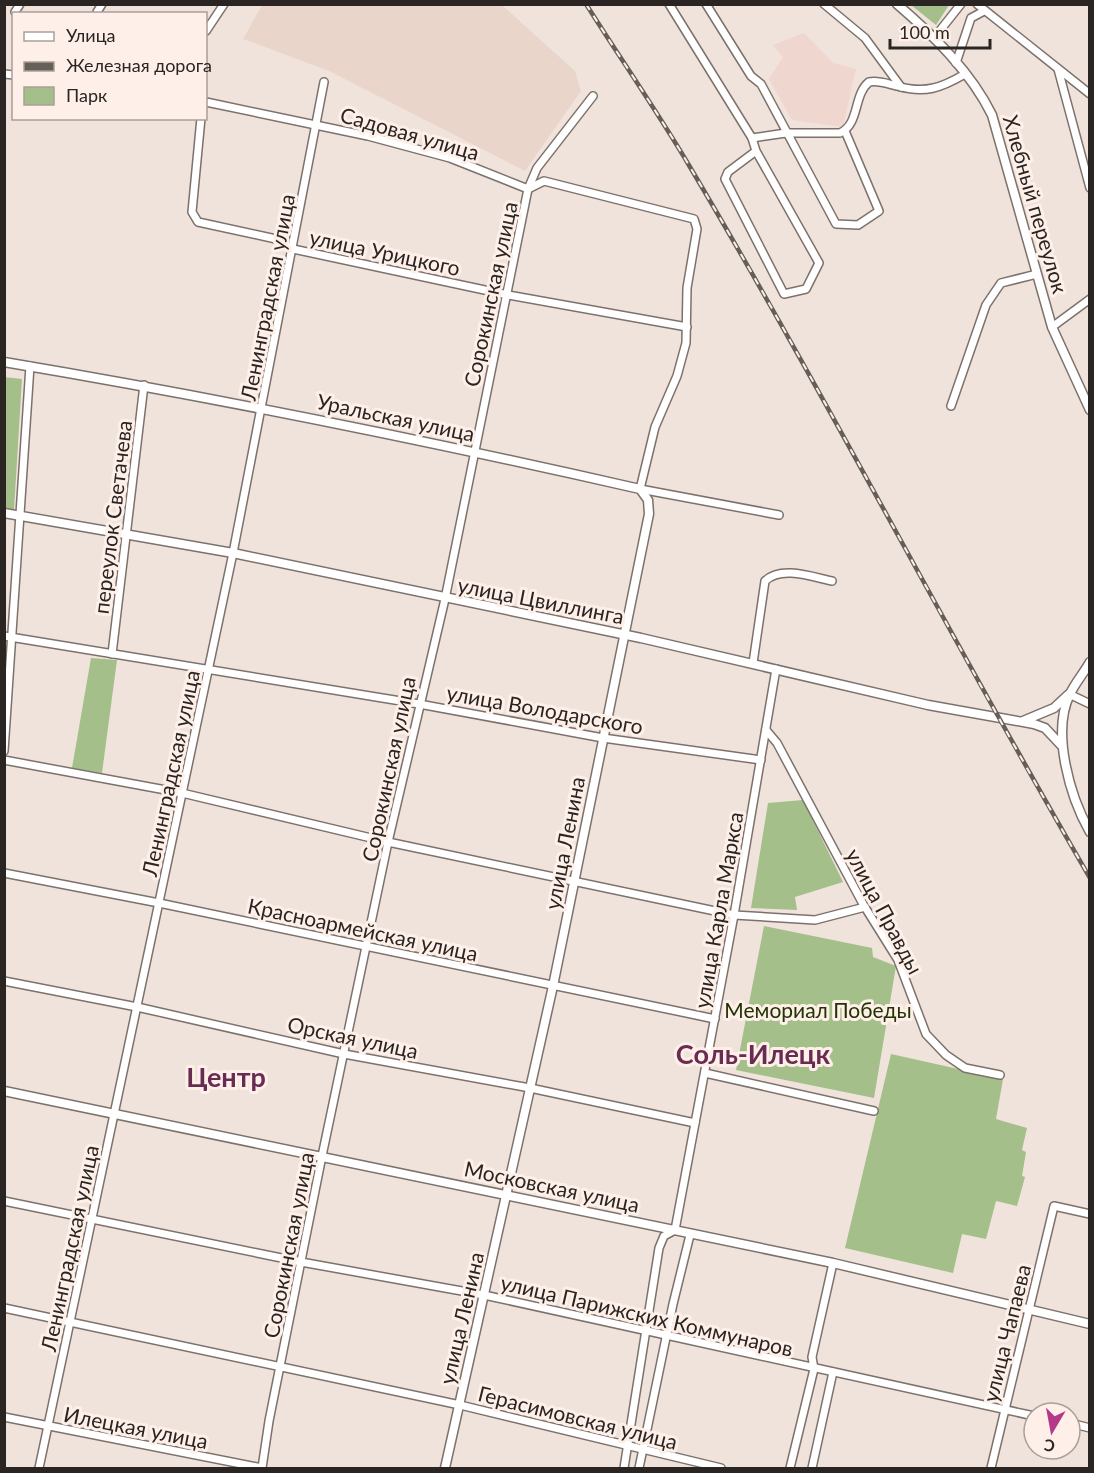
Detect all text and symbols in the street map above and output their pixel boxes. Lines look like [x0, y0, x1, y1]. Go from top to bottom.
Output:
legend [12, 12, 207, 120]
scale bar [890, 12, 990, 50]
text: 100 m [899, 21, 950, 43]
text: Улица [66, 24, 116, 46]
text: Железная дорога [66, 54, 212, 76]
text: Парк [66, 84, 108, 106]
street label: Садовая улица [338, 101, 482, 165]
street label: Хлебный переулок [999, 112, 1073, 296]
street label: Ленинградская улица [235, 192, 299, 403]
street label: Сорокинская улица [458, 199, 522, 389]
street label: улица Урицкого [307, 224, 463, 280]
street label: Уральская улица [315, 388, 477, 446]
street label: переулок Светачева [88, 419, 136, 615]
street label: улица Цвиллинга [456, 572, 626, 628]
street label: Ленинградская улица [136, 668, 204, 879]
street label: Сорокинская улица [356, 674, 420, 864]
street label: улица Володарского [445, 679, 645, 739]
street label: улица Ленина [539, 774, 589, 912]
street label: улица Карла Маркса [688, 810, 748, 1010]
street label: улица Правды [841, 844, 929, 978]
street label: Красноармейская улица [246, 892, 480, 966]
park label: Мемориал Победы [724, 997, 912, 1022]
street label: Орская улица [285, 1011, 421, 1063]
district label: Соль-Илецк [676, 1037, 831, 1070]
district label: Центр [186, 1060, 266, 1093]
street label: Ленинградская улица [35, 1143, 103, 1354]
street label: Сорокинская улица [258, 1150, 318, 1340]
street label: Московская улица [462, 1155, 642, 1217]
street label: улица Ленина [434, 1249, 488, 1387]
street label: улица Чапаева [977, 1262, 1035, 1404]
street label: улица Парижских Коммунаров [498, 1269, 796, 1361]
street label: Герасимовская улица [476, 1380, 680, 1454]
street label: Илецкая улица [62, 1401, 210, 1453]
north arrow [1022, 1401, 1082, 1461]
text: С [1042, 1436, 1056, 1457]

